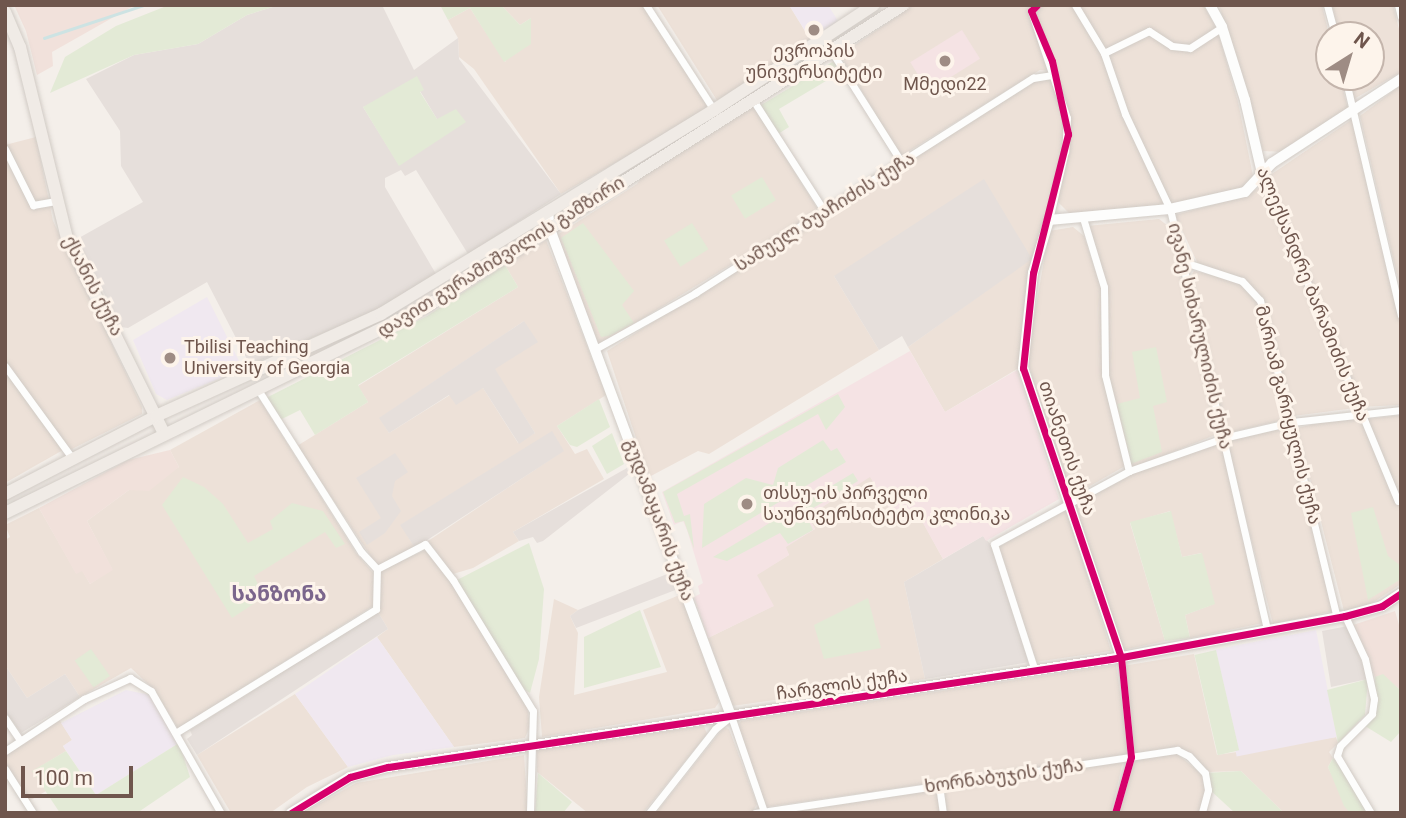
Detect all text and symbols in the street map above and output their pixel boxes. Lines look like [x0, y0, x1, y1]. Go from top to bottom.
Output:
north arrow [1315, 21, 1385, 91]
marker: ევროპის უნივერსიტეტი [806, 22, 822, 38]
text: N [1349, 27, 1374, 54]
place label: ევროპის უნივერსიტეტი [746, 41, 882, 84]
marker: Mმედი22 [935, 51, 955, 71]
place label: Mმედი22 [903, 73, 987, 95]
street label: სამუელ ბუაჩიძის ქუჩა [731, 148, 919, 276]
street label: ალექსანდრე ბარამიძის ქუჩა [1252, 164, 1374, 424]
street label: დავით გურამიშვილის გამზირი [373, 172, 629, 342]
street label: ივანე სიხარულიძის ქუჩა [1163, 221, 1237, 451]
street label: ქსანის ქუჩა [58, 232, 128, 340]
street label: მარიამ გარიყულის ქუჩა [1250, 303, 1326, 527]
place label: Tbilisi Teaching University of Georgia [184, 337, 350, 380]
marker: Tbilisi Teaching University of Georgia [162, 350, 178, 366]
street label: თიანეთის ქუჩა [1034, 378, 1100, 518]
street label: გუდამაყარის ქუჩა [620, 436, 698, 604]
place label: თსსუ-ის პირველი საუნივერსიტეტო კლინიკა [763, 483, 1010, 526]
marker: თსსუ-ის პირველი საუნივერსიტეტო კლინიკა [737, 494, 757, 514]
district label: სანზონა [231, 581, 327, 607]
street label: ჩარგლის ქუჩა [775, 665, 909, 705]
scale bar [24, 752, 136, 796]
street label: ხორნაბუჯის ქუჩა [923, 754, 1085, 798]
text: 100 m [34, 766, 93, 790]

